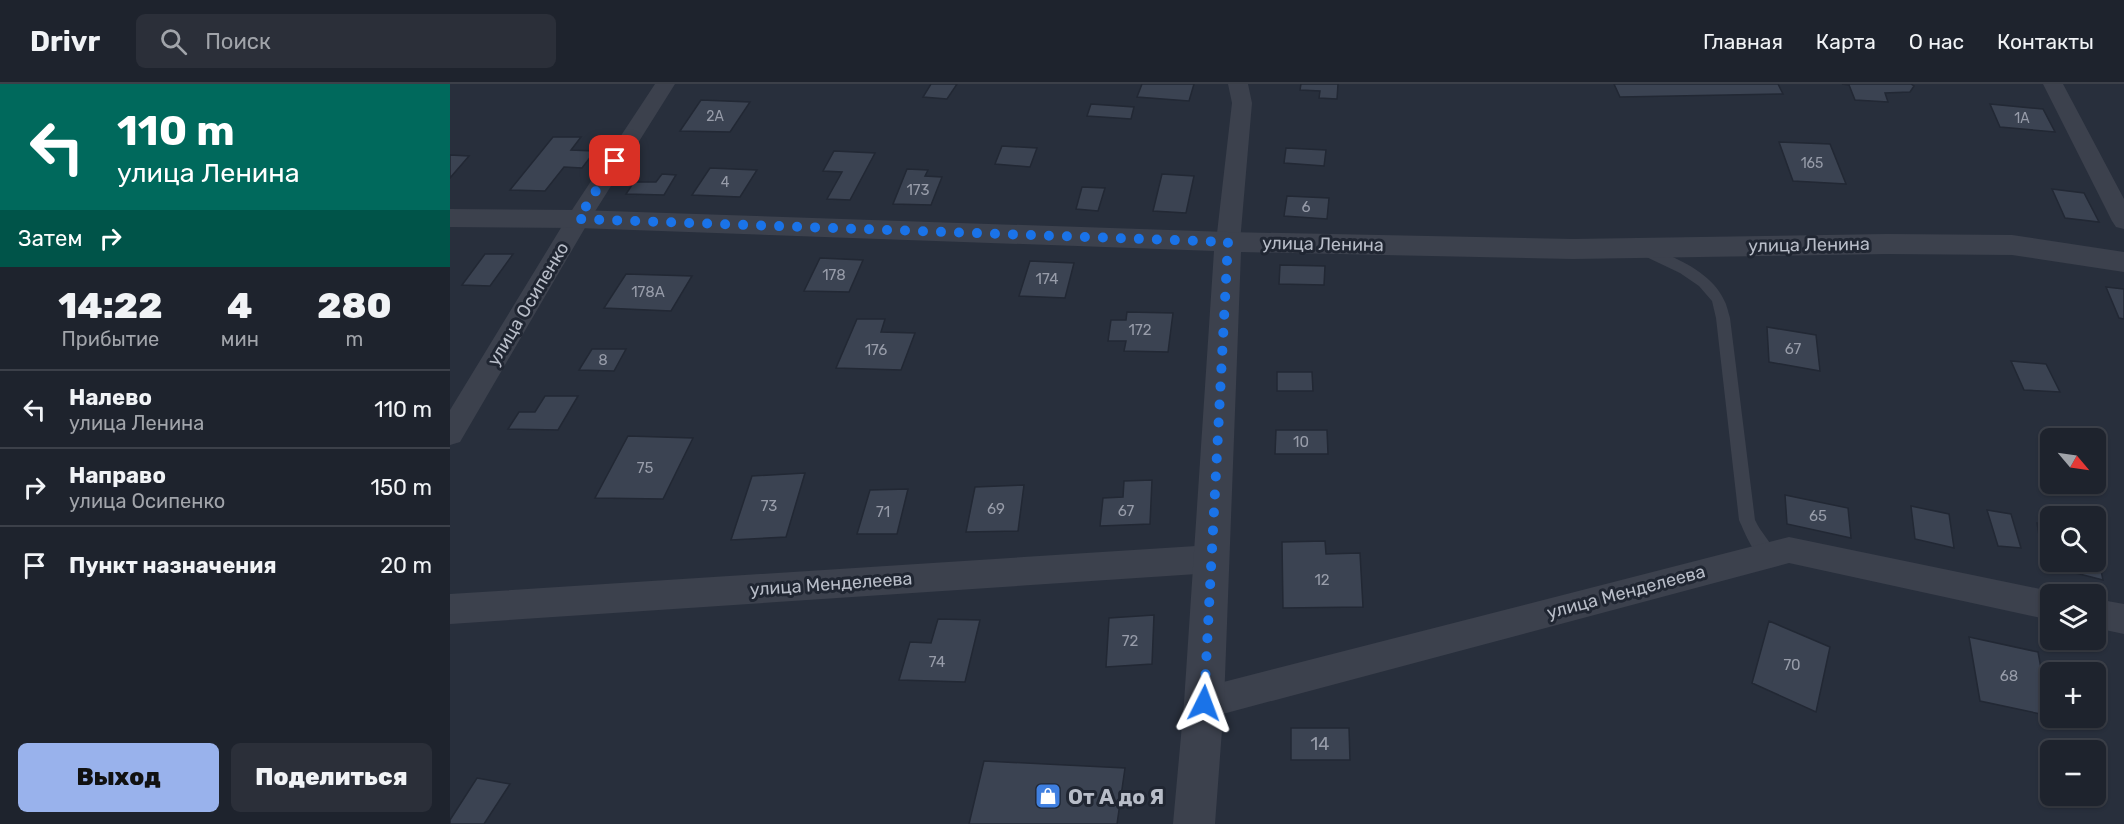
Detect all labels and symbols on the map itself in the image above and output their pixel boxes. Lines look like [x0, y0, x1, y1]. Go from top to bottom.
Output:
house number: 2А [706, 108, 724, 125]
house number: 1А [2014, 110, 2030, 127]
pin [589, 135, 640, 186]
house number: 165 [1801, 155, 1823, 172]
house number: 4 [721, 174, 730, 191]
house number: 173 [906, 181, 930, 199]
house number: 6 [1301, 198, 1311, 216]
street label: улица Ленина [1262, 232, 1384, 256]
street label: улица Ленина [1748, 233, 1870, 257]
street label: улица Осипенко [482, 238, 574, 370]
house number: 178 [822, 266, 846, 284]
house number: 174 [1036, 270, 1058, 288]
house number: 178А [631, 283, 665, 301]
house number: 172 [1129, 321, 1152, 339]
house number: 67 [1785, 340, 1801, 358]
house number: 176 [865, 341, 887, 359]
house number: 8 [598, 351, 608, 369]
north arrow [2040, 428, 2106, 494]
house number: 10 [1293, 433, 1309, 451]
house number: 75 [637, 459, 653, 477]
house number: 73 [761, 497, 777, 515]
house number: 69 [987, 500, 1005, 518]
house number: 67 [1118, 502, 1134, 520]
house number: 71 [876, 503, 890, 521]
house number: 65 [1809, 507, 1827, 525]
street label: улица Менделеева [1544, 560, 1708, 624]
street label: улица Менделеева [749, 567, 913, 601]
house number: 12 [1314, 571, 1330, 589]
house number: 72 [1122, 632, 1138, 650]
house number: 74 [929, 653, 945, 671]
house number: 70 [1783, 656, 1801, 674]
house number: 68 [2000, 667, 2018, 685]
position arrow [1172, 671, 1236, 735]
house number: 14 [1311, 733, 1329, 755]
shop icon: От А до Я [1033, 781, 1063, 811]
place label: От А до Я [1068, 784, 1164, 809]

